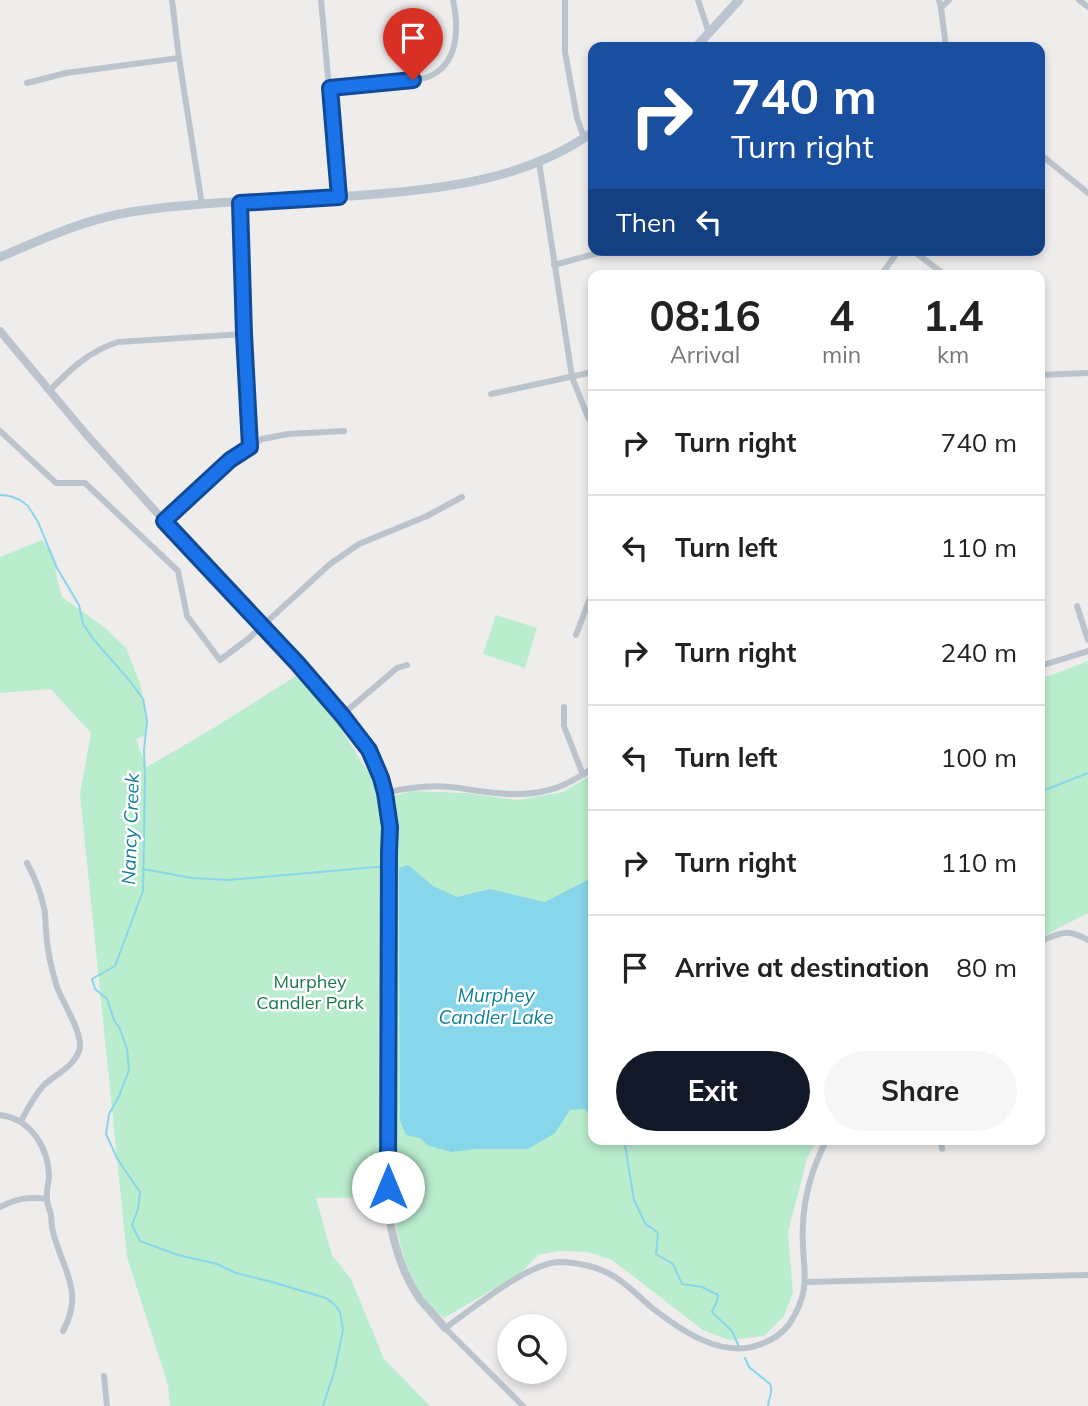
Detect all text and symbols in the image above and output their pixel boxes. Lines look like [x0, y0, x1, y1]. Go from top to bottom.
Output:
pin [383, 8, 443, 80]
icon: arrive [394, 19, 432, 57]
text: 740 m [731, 65, 877, 126]
icon: right [616, 70, 707, 161]
text: Turn right [731, 126, 874, 166]
icon: left [690, 203, 728, 241]
text: Then [616, 206, 676, 239]
text: 08:16 [649, 289, 761, 342]
text: 4 [829, 289, 854, 342]
text: 1.4 [923, 289, 984, 342]
text: Arrival [670, 340, 740, 369]
text: min [822, 340, 861, 369]
text: km [937, 340, 969, 369]
icon: right [616, 424, 654, 462]
text: Turn right [675, 426, 796, 459]
text: 740 m [941, 426, 1017, 459]
icon: left [616, 529, 654, 567]
text: Turn left [675, 531, 777, 564]
text: 110 m [941, 531, 1017, 564]
icon: right [616, 634, 654, 672]
text: Turn right [675, 636, 796, 669]
text: 240 m [941, 636, 1017, 669]
icon: left [616, 739, 654, 777]
text: Turn left [675, 741, 777, 774]
text: 100 m [941, 741, 1017, 774]
water label: Nancy Creek [116, 772, 144, 885]
icon: right [616, 844, 654, 882]
text: Turn right [675, 846, 796, 879]
text: 110 m [941, 846, 1017, 879]
icon: arrive [616, 949, 654, 987]
text: Arrive at destination [675, 951, 930, 984]
text: 80 m [956, 951, 1017, 984]
park label: Murphey Candler Park [256, 970, 364, 1014]
water label: Murphey Candler Lake [439, 983, 553, 1029]
button: Exit [616, 1051, 810, 1131]
button: Share [824, 1051, 1017, 1131]
position arrow [351, 1150, 425, 1224]
map controls [497, 1314, 567, 1384]
button: search [497, 1314, 567, 1384]

